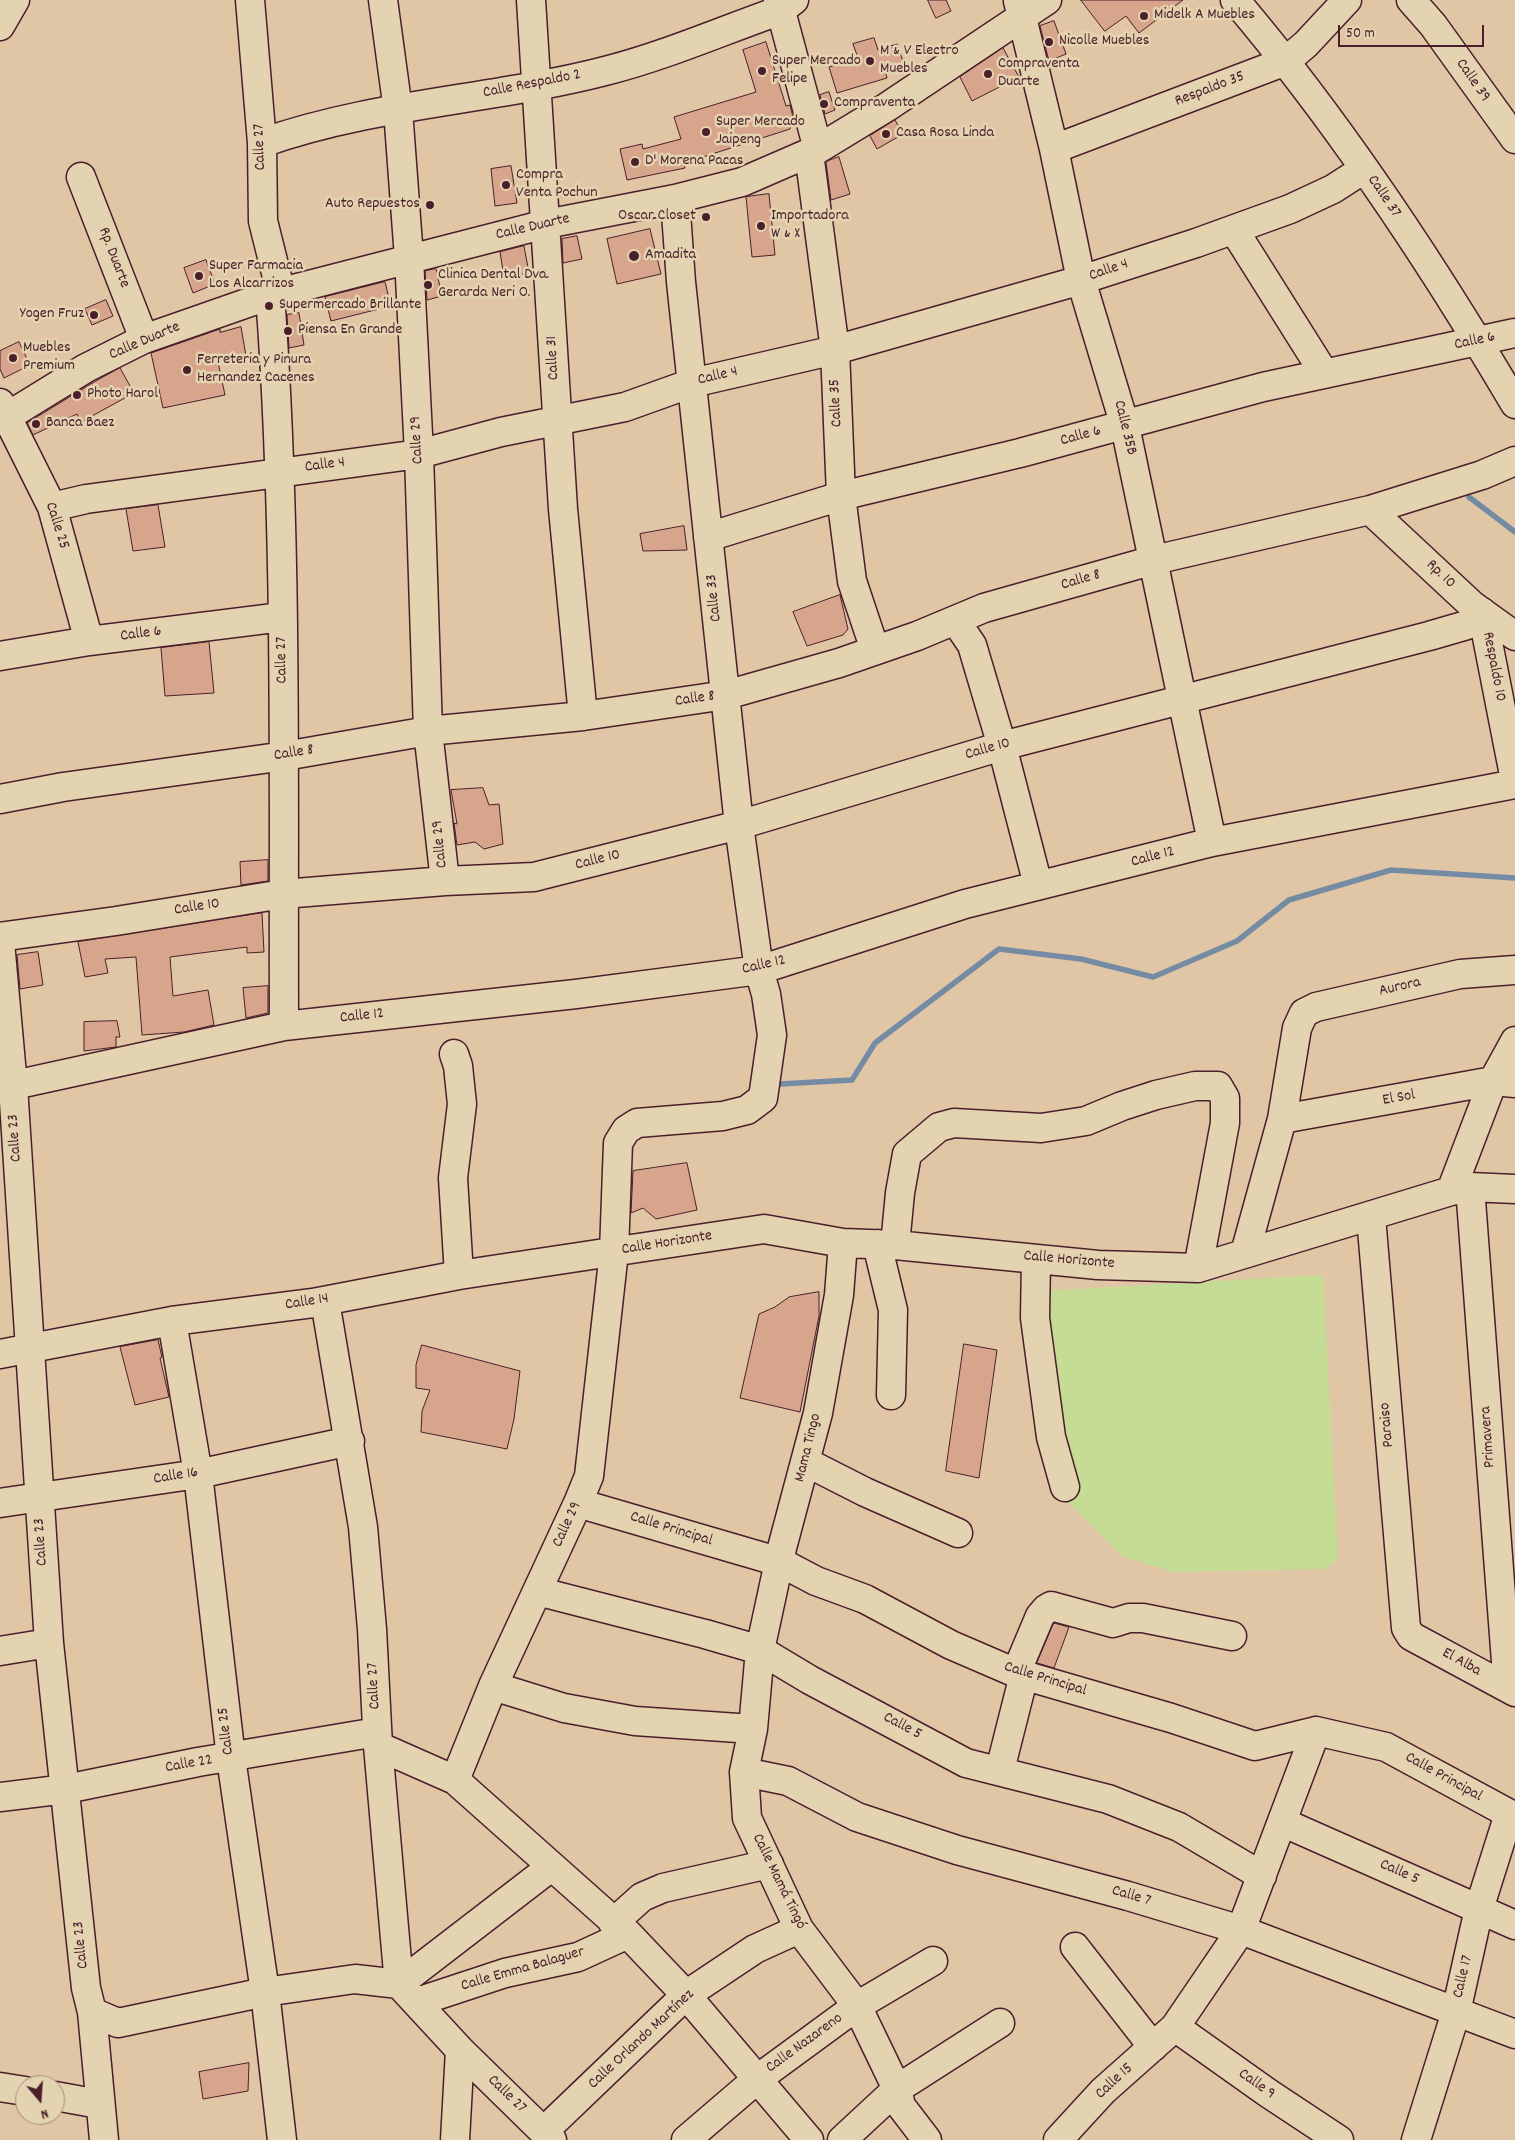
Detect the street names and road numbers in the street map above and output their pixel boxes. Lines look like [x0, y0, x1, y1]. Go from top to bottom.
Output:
street label: Calle 39 [1450, 56, 1494, 106]
street label: Calle Respaldo 2 [481, 66, 583, 104]
street label: Respaldo 35 [1172, 68, 1248, 112]
street label: Calle 27 [251, 123, 271, 171]
street label: Calle 37 [1362, 172, 1404, 222]
street label: Calle Duarte [494, 210, 572, 246]
street label: Rp. Duarte [93, 225, 133, 291]
street label: Calle 4 [1087, 255, 1131, 287]
street label: Calle Duarte [107, 318, 183, 366]
street label: Calle 6 [1453, 328, 1497, 356]
street label: Calle 31 [543, 335, 565, 381]
street label: Calle 4 [696, 363, 740, 391]
street label: Calle 35 [826, 378, 848, 428]
street label: Calle 35B [1108, 399, 1140, 457]
street label: Calle 29 [407, 416, 429, 464]
street label: Calle 6 [1058, 422, 1104, 452]
street label: Calle 4 [304, 454, 346, 478]
street label: Calle 25 [39, 500, 73, 552]
street label: Rp. 10 [1421, 556, 1459, 594]
street label: Calle 8 [1059, 566, 1103, 596]
street label: Calle 33 [703, 573, 727, 623]
street label: Calle 6 [119, 623, 163, 647]
street label: Respaldo 10 [1477, 630, 1509, 704]
street label: Calle 27 [273, 636, 293, 684]
street label: Calle 8 [674, 688, 716, 712]
street label: Calle 10 [963, 734, 1013, 766]
street label: Calle 8 [273, 741, 315, 767]
street label: Calle 29 [429, 819, 453, 869]
street label: Calle 12 [1129, 843, 1177, 873]
street label: Calle 10 [573, 846, 623, 876]
street label: Calle 10 [173, 895, 221, 921]
street label: Calle 12 [740, 952, 788, 980]
street label: Aurora [1377, 974, 1423, 1002]
street label: Calle 12 [339, 1005, 385, 1029]
street label: El Sol [1381, 1087, 1417, 1111]
street label: Calle 23 [5, 1113, 27, 1163]
street label: Calle Horizonte [620, 1227, 714, 1261]
street label: Calle Horizonte [1023, 1247, 1115, 1275]
street label: Calle 14 [284, 1290, 330, 1316]
street label: Paraiso [1376, 1402, 1400, 1448]
street label: Primavera [1477, 1406, 1501, 1468]
street label: Mama Tingo [791, 1412, 827, 1484]
street label: Calle 16 [152, 1464, 200, 1490]
street label: Calle 29 [549, 1499, 587, 1551]
street label: Calle Principal [627, 1508, 715, 1552]
street label: Calle 23 [31, 1517, 53, 1567]
street label: El Alba [1438, 1644, 1484, 1682]
street label: Calle Principal [1001, 1658, 1089, 1702]
street label: Calle 27 [364, 1662, 386, 1710]
street label: Calle 25 [215, 1706, 239, 1756]
street label: Calle 5 [879, 1709, 925, 1745]
street label: Calle Principal [1401, 1749, 1485, 1807]
street label: Calle 22 [164, 1751, 214, 1779]
street label: Calle Mamá Tingó [747, 1831, 809, 1933]
street label: Calle 5 [1376, 1856, 1422, 1890]
street label: Calle 7 [1109, 1882, 1153, 1912]
street label: Calle 23 [70, 1920, 94, 1970]
street label: Calle Emma Balaguer [459, 1943, 587, 1997]
street label: Calle 17 [1450, 1954, 1478, 2000]
street label: Calle Orlando Martínez [585, 1986, 699, 2094]
street label: Calle Nazareno [763, 2010, 847, 2078]
street label: Calle 15 [1092, 2060, 1138, 2104]
street label: Calle 9 [1234, 2065, 1278, 2105]
street label: Calle 27 [482, 2072, 530, 2118]

